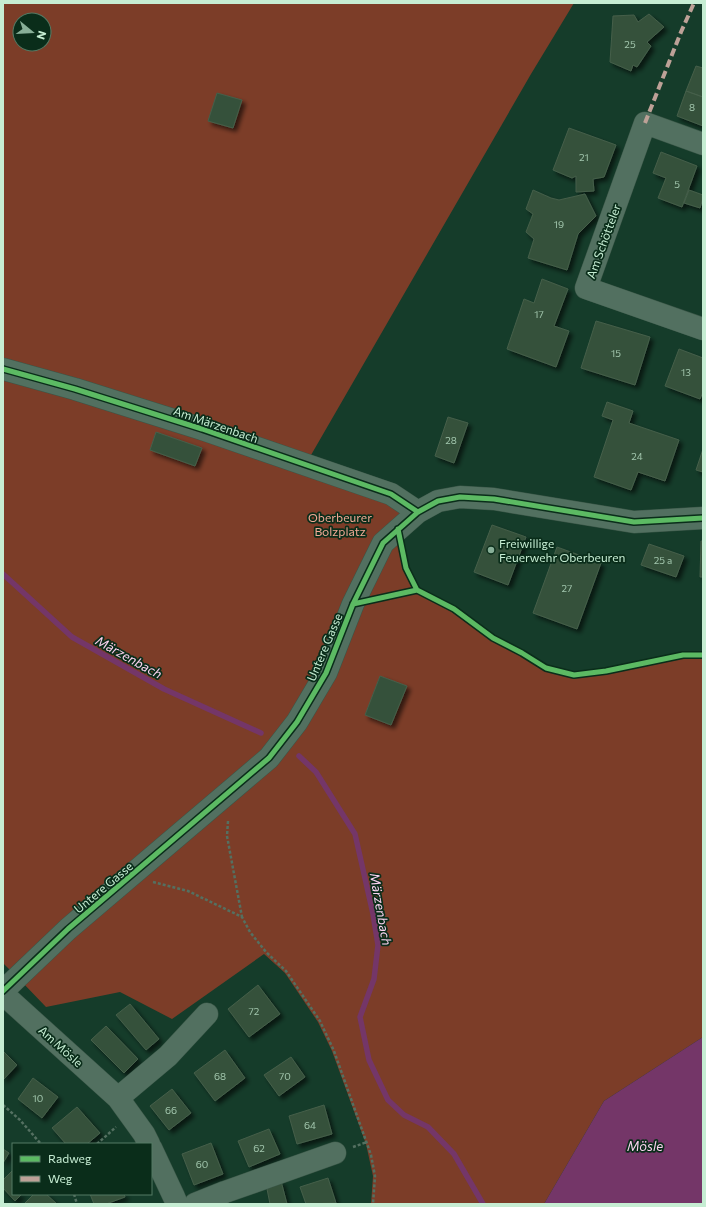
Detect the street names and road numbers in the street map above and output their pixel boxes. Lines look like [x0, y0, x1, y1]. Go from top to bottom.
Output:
street label: Am Schötteler [583, 202, 623, 280]
street label: Am Märzenbach [172, 403, 260, 445]
street label: Untere Gasse [303, 611, 345, 683]
street label: Untere Gasse [71, 858, 135, 916]
street label: Am Mösle [36, 1023, 86, 1069]

